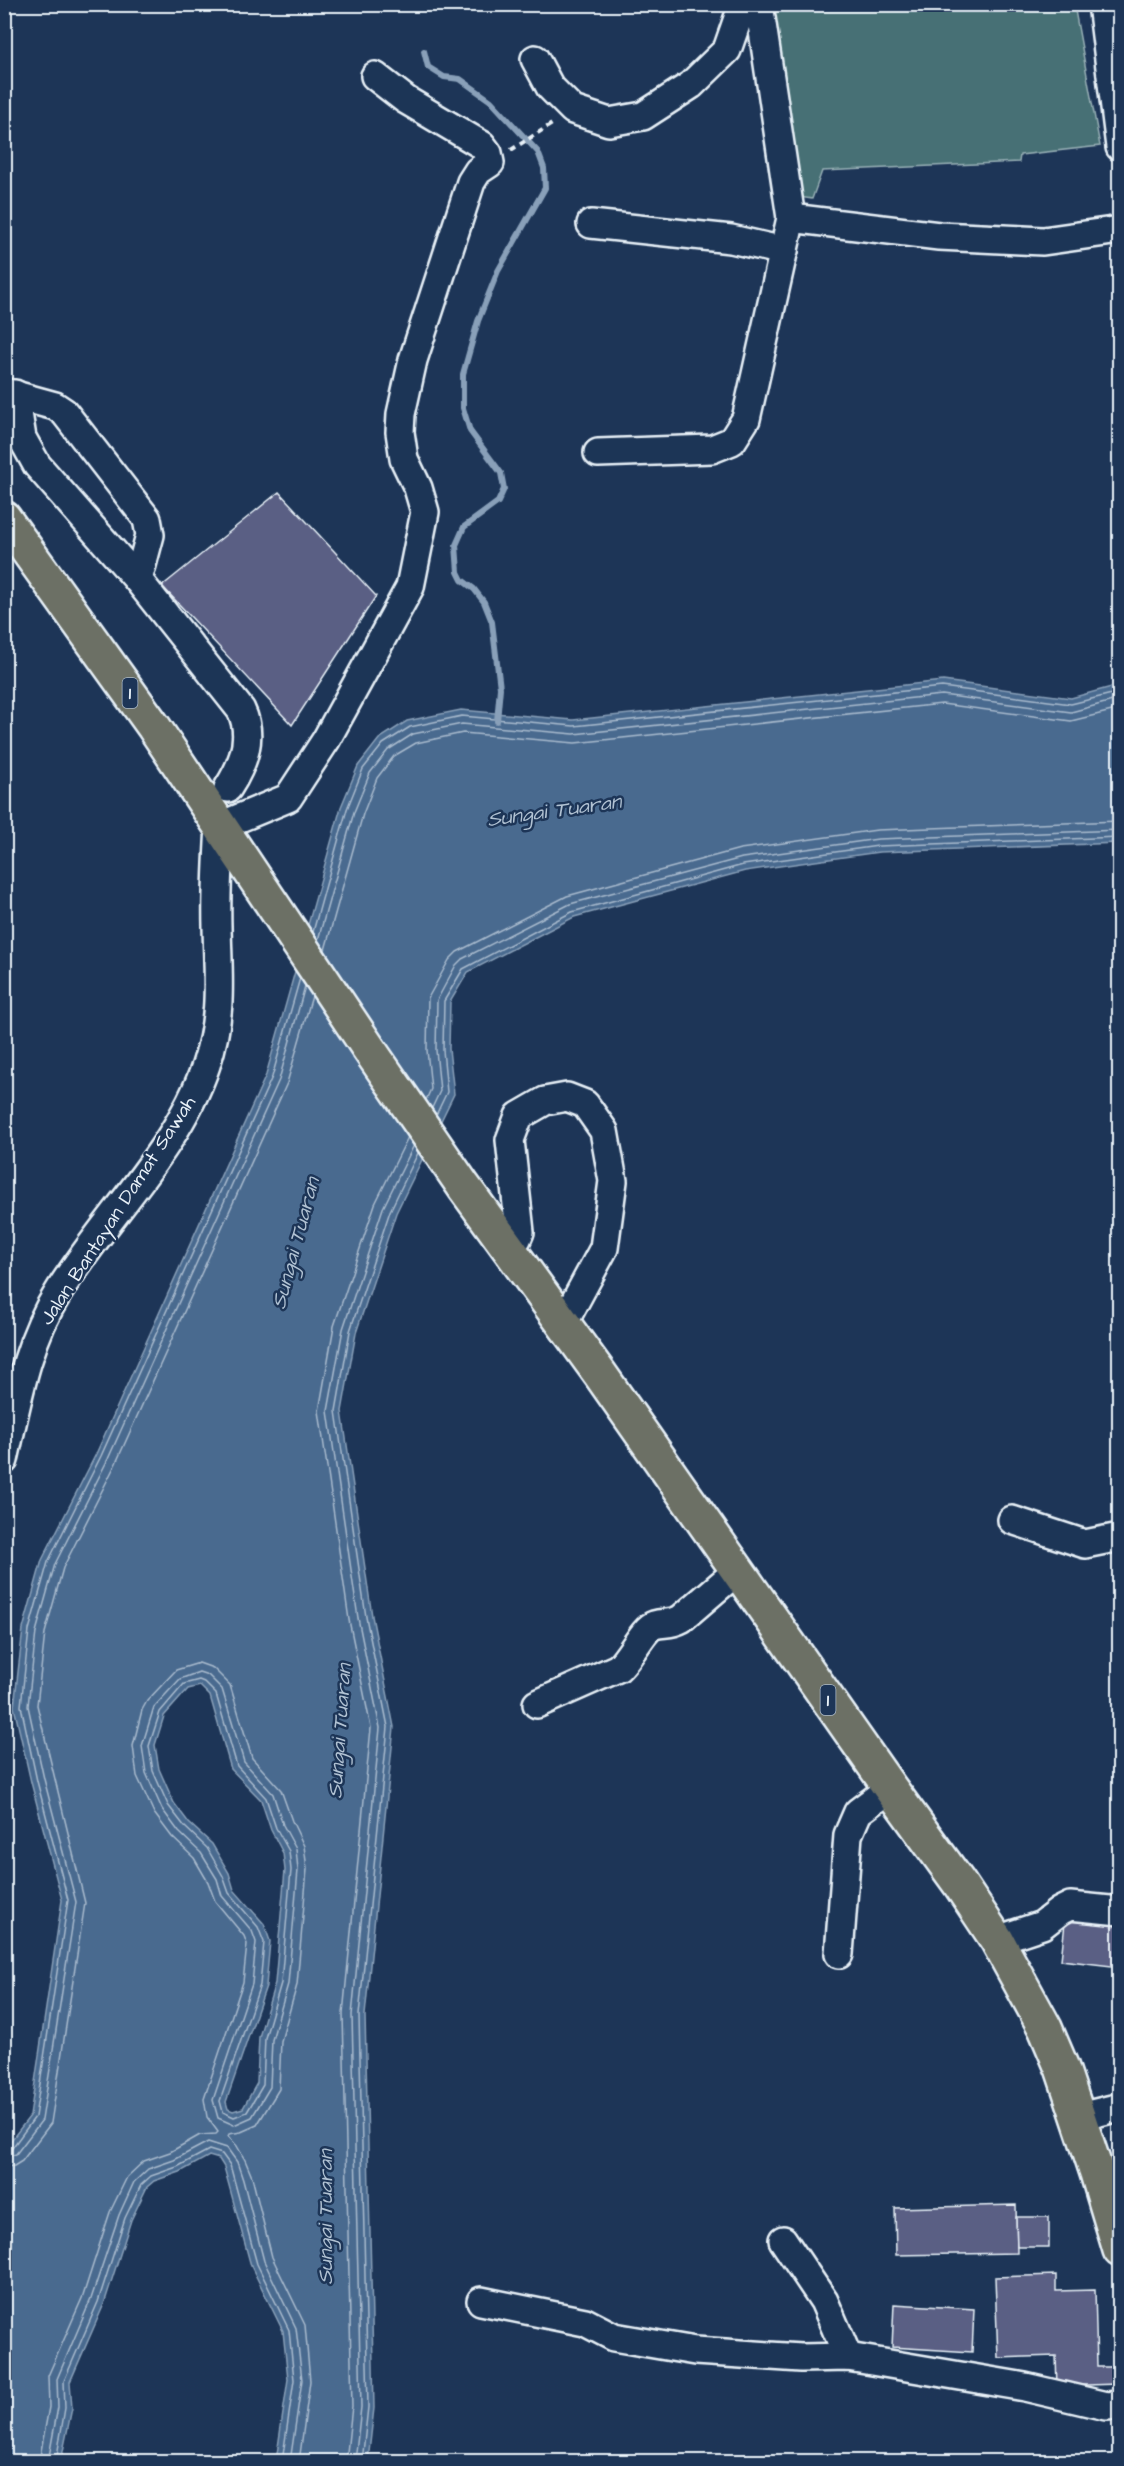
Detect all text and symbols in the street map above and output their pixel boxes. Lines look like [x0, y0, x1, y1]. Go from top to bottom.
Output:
road number: 1 [122, 678, 138, 708]
water label: Sungai Tuaran [485, 787, 625, 835]
street label: Jalan Bantayan Damat Sawah [33, 1090, 203, 1331]
water label: Sungai Tuaran [264, 1173, 328, 1312]
water label: Sungai Tuaran [320, 1661, 360, 1799]
road number: 1 [820, 1685, 836, 1715]
water label: Sungai Tuaran [311, 2148, 341, 2284]

